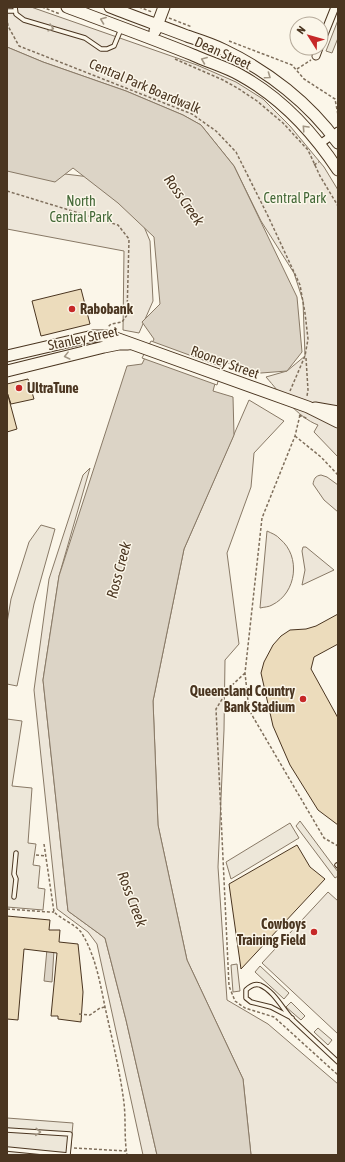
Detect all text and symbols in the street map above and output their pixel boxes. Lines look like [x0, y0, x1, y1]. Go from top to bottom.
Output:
north arrow [289, 16, 329, 56]
one-way arrow [99, 17, 106, 25]
one-way arrow [48, 23, 55, 32]
text: N [294, 24, 308, 36]
street label: Dean Street [192, 33, 254, 73]
street label: Central Park Boardwalk [87, 55, 203, 117]
one-way arrow [200, 57, 208, 65]
one-way arrow [264, 71, 271, 78]
one-way arrow [303, 125, 310, 133]
water label: Ross Creek [161, 171, 208, 229]
park label: Central Park [264, 190, 326, 206]
park label: North Central Park [50, 193, 112, 225]
place label: Rabobank [80, 301, 134, 317]
marker: Rabobank [67, 304, 77, 314]
street label: Stanley Street [46, 323, 120, 353]
street label: Rooney Street [189, 342, 261, 382]
one-way arrow [64, 351, 71, 360]
place label: UltraTune [27, 380, 79, 396]
marker: UltraTune [14, 383, 24, 393]
water label: Ross Creek [103, 539, 134, 600]
place label: Queensland Country Bank Stadium [190, 683, 295, 715]
marker: Queensland Country Bank Stadium [298, 694, 308, 704]
water label: Ross Creek [114, 869, 151, 929]
place label: Cowboys Training Field [237, 916, 306, 948]
marker: Cowboys Training Field [309, 927, 319, 937]
one-way arrow [35, 1127, 41, 1136]

